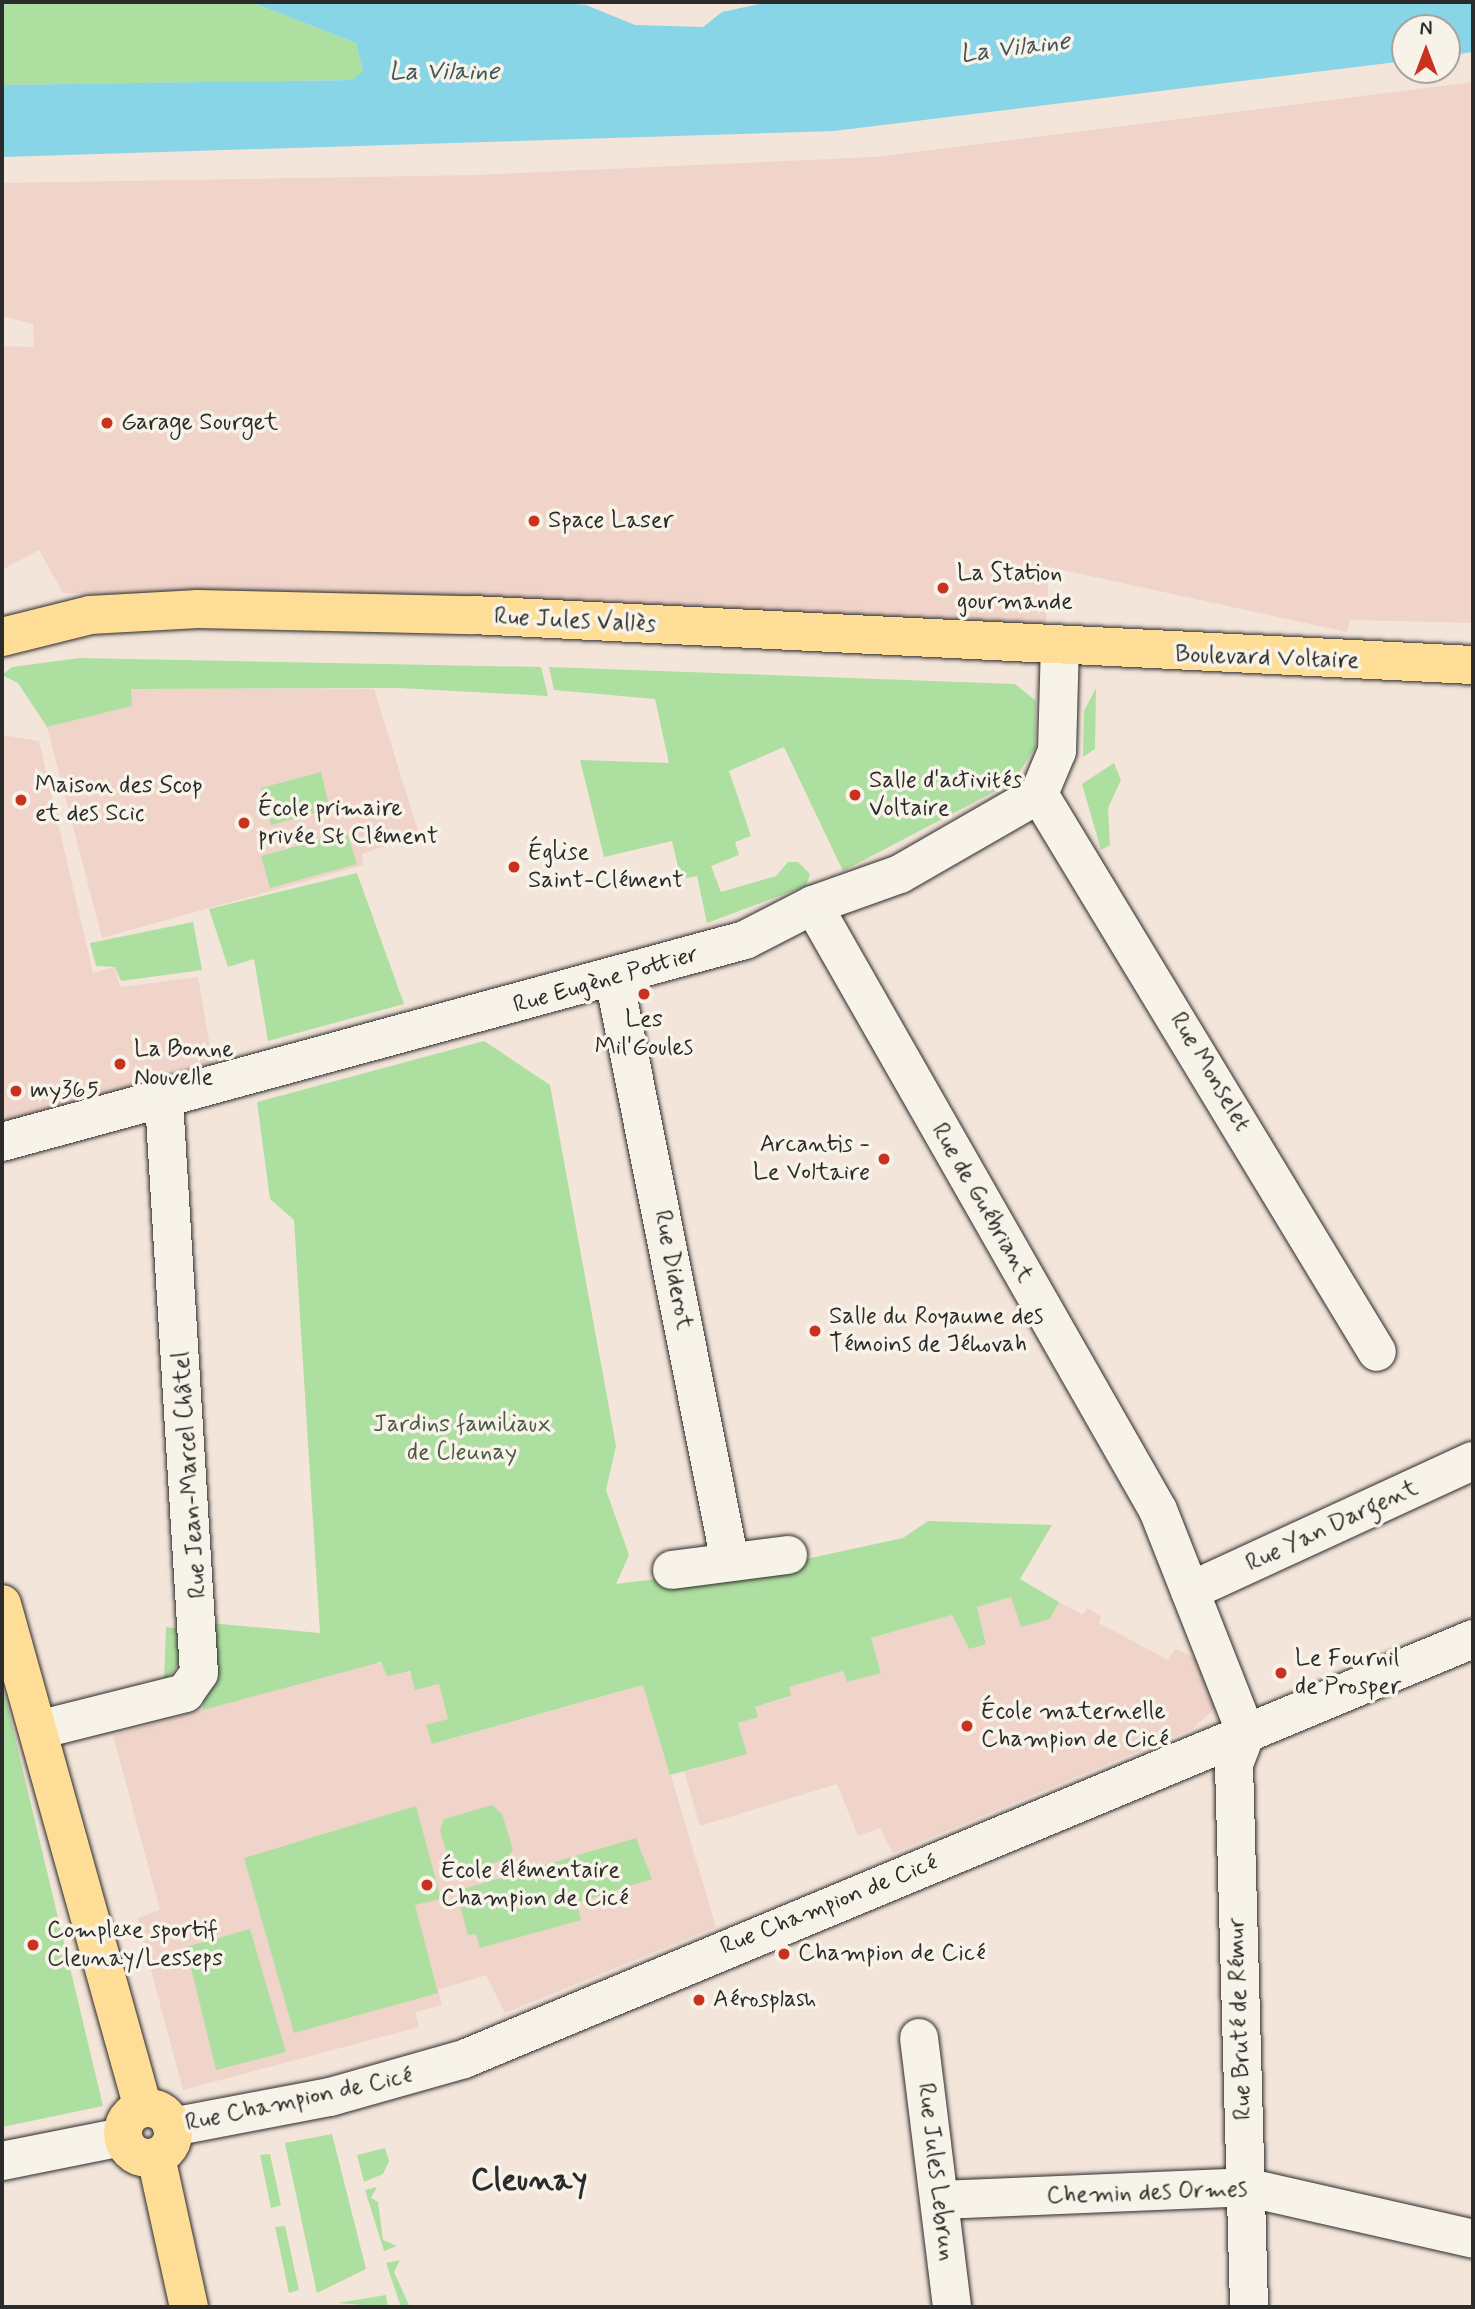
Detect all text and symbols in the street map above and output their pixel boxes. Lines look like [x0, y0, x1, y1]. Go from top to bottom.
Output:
north arrow [1391, 14, 1461, 84]
text: N [1420, 17, 1432, 42]
water label: La Vilaine [955, 26, 1075, 72]
water label: La Vilaine [385, 57, 503, 89]
place label: Garage Sourget [121, 409, 278, 437]
marker: Garage Sourget [99, 415, 115, 431]
place label: Space Laser [548, 507, 671, 535]
marker: Space Laser [526, 513, 542, 529]
place label: La Station gourmande [957, 560, 1073, 616]
marker: La Station gourmande [935, 580, 951, 596]
street label: Rue Jules Vallès [495, 602, 655, 640]
street label: Boulevard Voltaire [1175, 640, 1359, 676]
place label: Salle d'activités Voltaire [869, 767, 1022, 823]
place label: Maison des Scop et des Scic [35, 772, 203, 828]
marker: Salle d'activités Voltaire [847, 787, 863, 803]
marker: Maison des Scop et des Scic [13, 792, 29, 808]
place label: École primaire privée St Clément [258, 795, 440, 851]
marker: École primaire privée St Clément [236, 815, 252, 831]
place label: Église Saint-Clément [528, 839, 684, 895]
marker: Église Saint-Clément [506, 859, 522, 875]
street label: Rue Eugène Pottier [512, 940, 700, 1020]
marker: Les Mil'Goules [636, 986, 652, 1002]
place label: Les Mil'Goules [595, 1006, 693, 1062]
street label: Rue Monselet [1163, 1008, 1257, 1136]
place label: La Bonne Nouvelle [134, 1036, 235, 1092]
marker: La Bonne Nouvelle [112, 1056, 128, 1072]
place label: my365 [30, 1077, 99, 1105]
marker: my365 [8, 1083, 24, 1099]
street label: Rue de Guébriant [925, 1118, 1039, 1288]
place label: Arcantis - Le Voltaire [756, 1131, 870, 1187]
marker: Arcantis - Le Voltaire [876, 1151, 892, 1167]
street label: Rue Diderot [647, 1208, 699, 1332]
place label: Salle du Royaume des Témoins de Jéhovah [829, 1303, 1051, 1359]
marker: Salle du Royaume des Témoins de Jéhovah [807, 1323, 823, 1339]
street label: Rue Jean-Marcel Châtel [167, 1348, 213, 1602]
park label: Jardins familiaux de Cleunay [371, 1411, 553, 1467]
street label: Rue Yan Dargent [1248, 1476, 1416, 1576]
place label: Le Fournil de Prosper [1295, 1645, 1402, 1701]
marker: Le Fournil de Prosper [1273, 1665, 1289, 1681]
place label: École maternelle Champion de Cicé [981, 1698, 1167, 1754]
marker: École maternelle Champion de Cicé [959, 1718, 975, 1734]
street label: Rue Champion de Cicé [718, 1849, 940, 1961]
place label: École élémentaire Champion de Cicé [441, 1857, 627, 1913]
marker: École élémentaire Champion de Cicé [419, 1877, 435, 1893]
place label: Complexe sportif Cleunay/Lesseps [47, 1917, 223, 1973]
street label: Rue Bruté de Rémur [1222, 1918, 1258, 2120]
marker: Complexe sportif Cleunay/Lesseps [25, 1937, 41, 1953]
place label: Champion de Cicé [798, 1940, 984, 1968]
marker: Champion de Cicé [776, 1946, 792, 1962]
place label: Aérosplash [713, 1986, 816, 2014]
marker: Aérosplash [691, 1992, 707, 2008]
street label: Rue Champion de Cicé [184, 2062, 414, 2138]
street label: Rue Jules Lebrun [911, 2085, 961, 2259]
district label: Cleunay [471, 2161, 587, 2199]
street label: Chemin des Ormes [1046, 2175, 1248, 2211]

